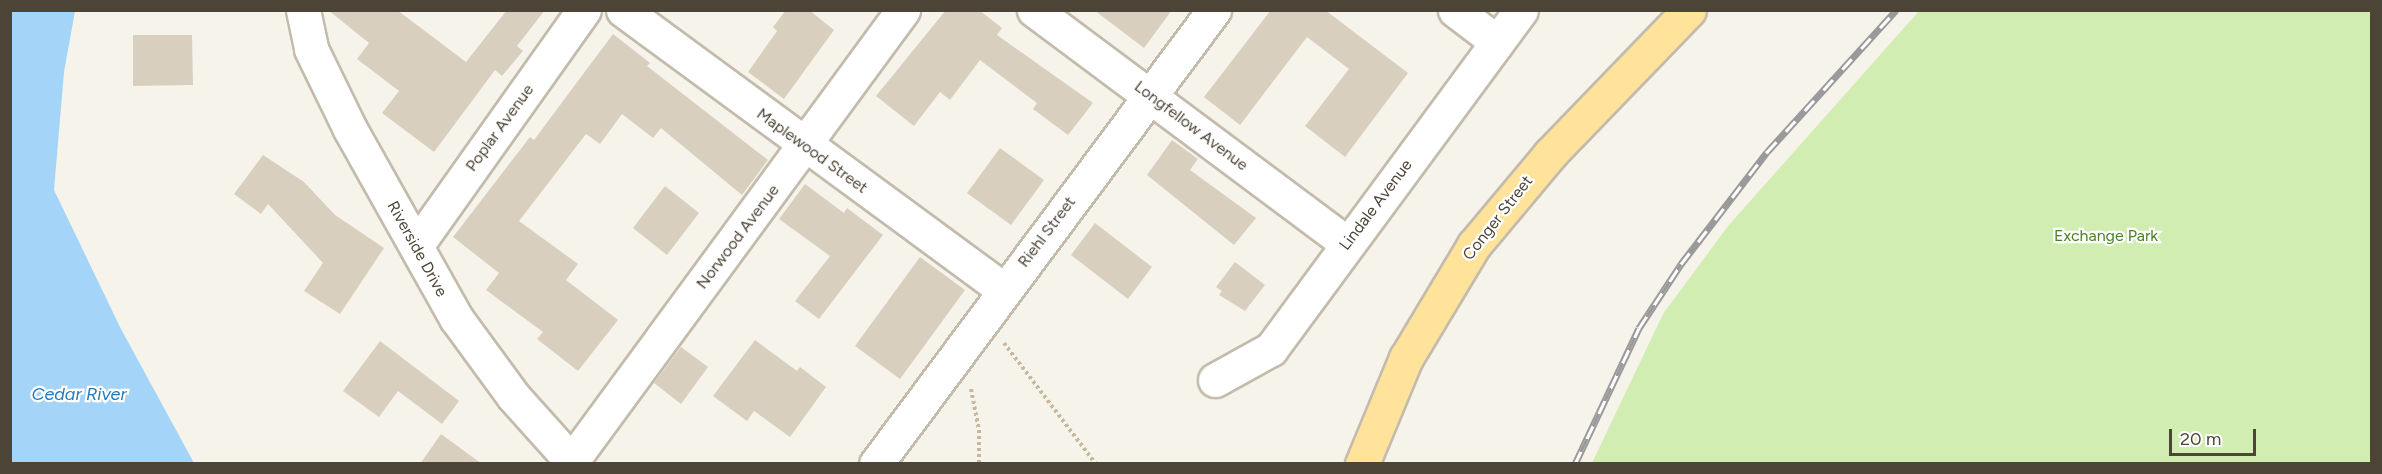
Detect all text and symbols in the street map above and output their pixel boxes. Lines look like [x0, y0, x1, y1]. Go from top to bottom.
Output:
street label: Longfellow Avenue [1130, 77, 1252, 175]
street label: Poplar Avenue [462, 81, 538, 175]
street label: Maplewood Street [753, 104, 871, 198]
street label: Lindale Avenue [1336, 156, 1416, 254]
street label: Conger Street [1459, 172, 1537, 264]
street label: Norwood Avenue [693, 181, 783, 293]
street label: Riehl Street [1014, 193, 1080, 271]
street label: Riverside Drive [383, 198, 451, 300]
park label: Exchange Park [2054, 226, 2158, 246]
water label: Cedar River [31, 383, 127, 405]
scale bar [2172, 417, 2259, 455]
text: 20 m [2180, 428, 2221, 450]

